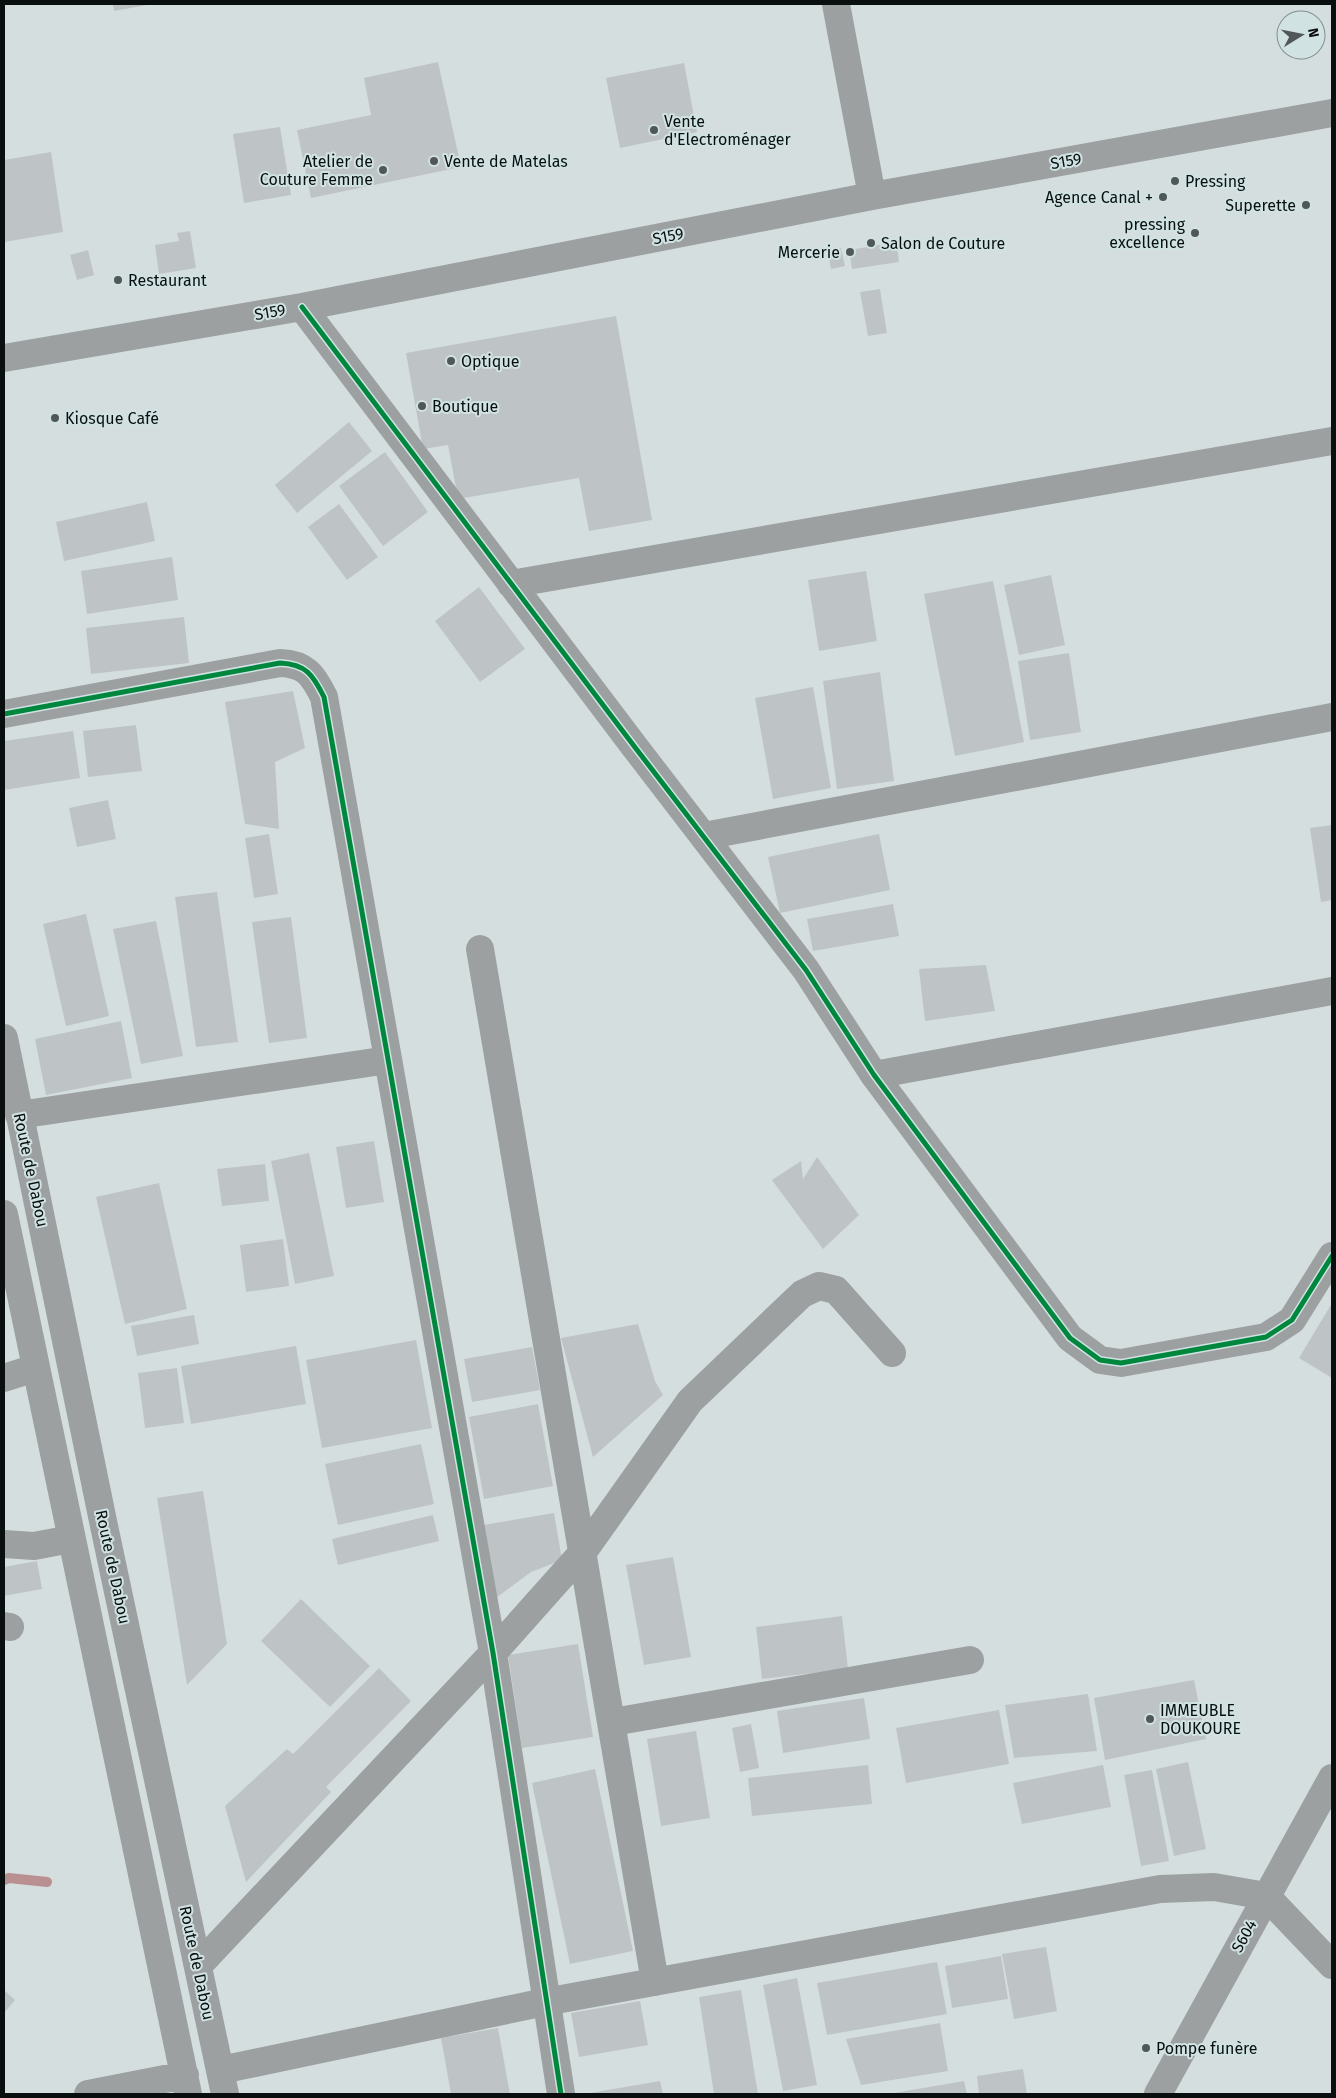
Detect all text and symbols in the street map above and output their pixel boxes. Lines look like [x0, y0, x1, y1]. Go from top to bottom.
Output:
north arrow [1276, 10, 1326, 60]
text: N [1304, 27, 1322, 39]
place label: Vente d'Electroménager [664, 112, 791, 149]
marker: Vente d'Electroménager [648, 124, 660, 136]
street label: S159 [1049, 149, 1083, 173]
place label: Atelier de Couture Femme [260, 152, 373, 189]
place label: Vente de Matelas [444, 152, 568, 171]
marker: Vente de Matelas [428, 155, 440, 167]
marker: Atelier de Couture Femme [377, 164, 389, 176]
place label: Pressing [1185, 172, 1246, 191]
marker: Pressing [1169, 175, 1181, 187]
place label: Agence Canal + [1045, 188, 1153, 207]
marker: Agence Canal + [1157, 191, 1169, 203]
place label: Superette [1225, 196, 1296, 215]
marker: Superette [1300, 199, 1312, 211]
place label: pressing excellence [1109, 215, 1186, 252]
street label: S159 [651, 224, 685, 248]
marker: pressing excellence [1189, 227, 1201, 239]
place label: Salon de Couture [881, 234, 1005, 253]
marker: Salon de Couture [865, 237, 877, 249]
place label: Mercerie [778, 243, 840, 262]
marker: Mercerie [844, 246, 856, 258]
place label: Restaurant [128, 271, 207, 290]
marker: Restaurant [112, 274, 124, 286]
street label: S159 [253, 300, 287, 324]
place label: Optique [461, 352, 519, 371]
marker: Optique [445, 355, 457, 367]
place label: Boutique [432, 397, 498, 416]
marker: Boutique [416, 400, 428, 412]
place label: Kiosque Café [65, 409, 159, 428]
marker: Kiosque Café [49, 412, 61, 424]
street label: Route de Dabou [10, 1111, 52, 1229]
street label: Route de Dabou [92, 1508, 134, 1626]
place label: IMMEUBLE DOUKOURE [1160, 1701, 1241, 1738]
marker: IMMEUBLE DOUKOURE [1144, 1713, 1156, 1725]
street label: Route de Dabou [176, 1904, 218, 2022]
street label: S604 [1227, 1916, 1261, 1956]
place label: Pompe funère [1156, 2039, 1258, 2058]
marker: Pompe funère [1140, 2042, 1152, 2054]

